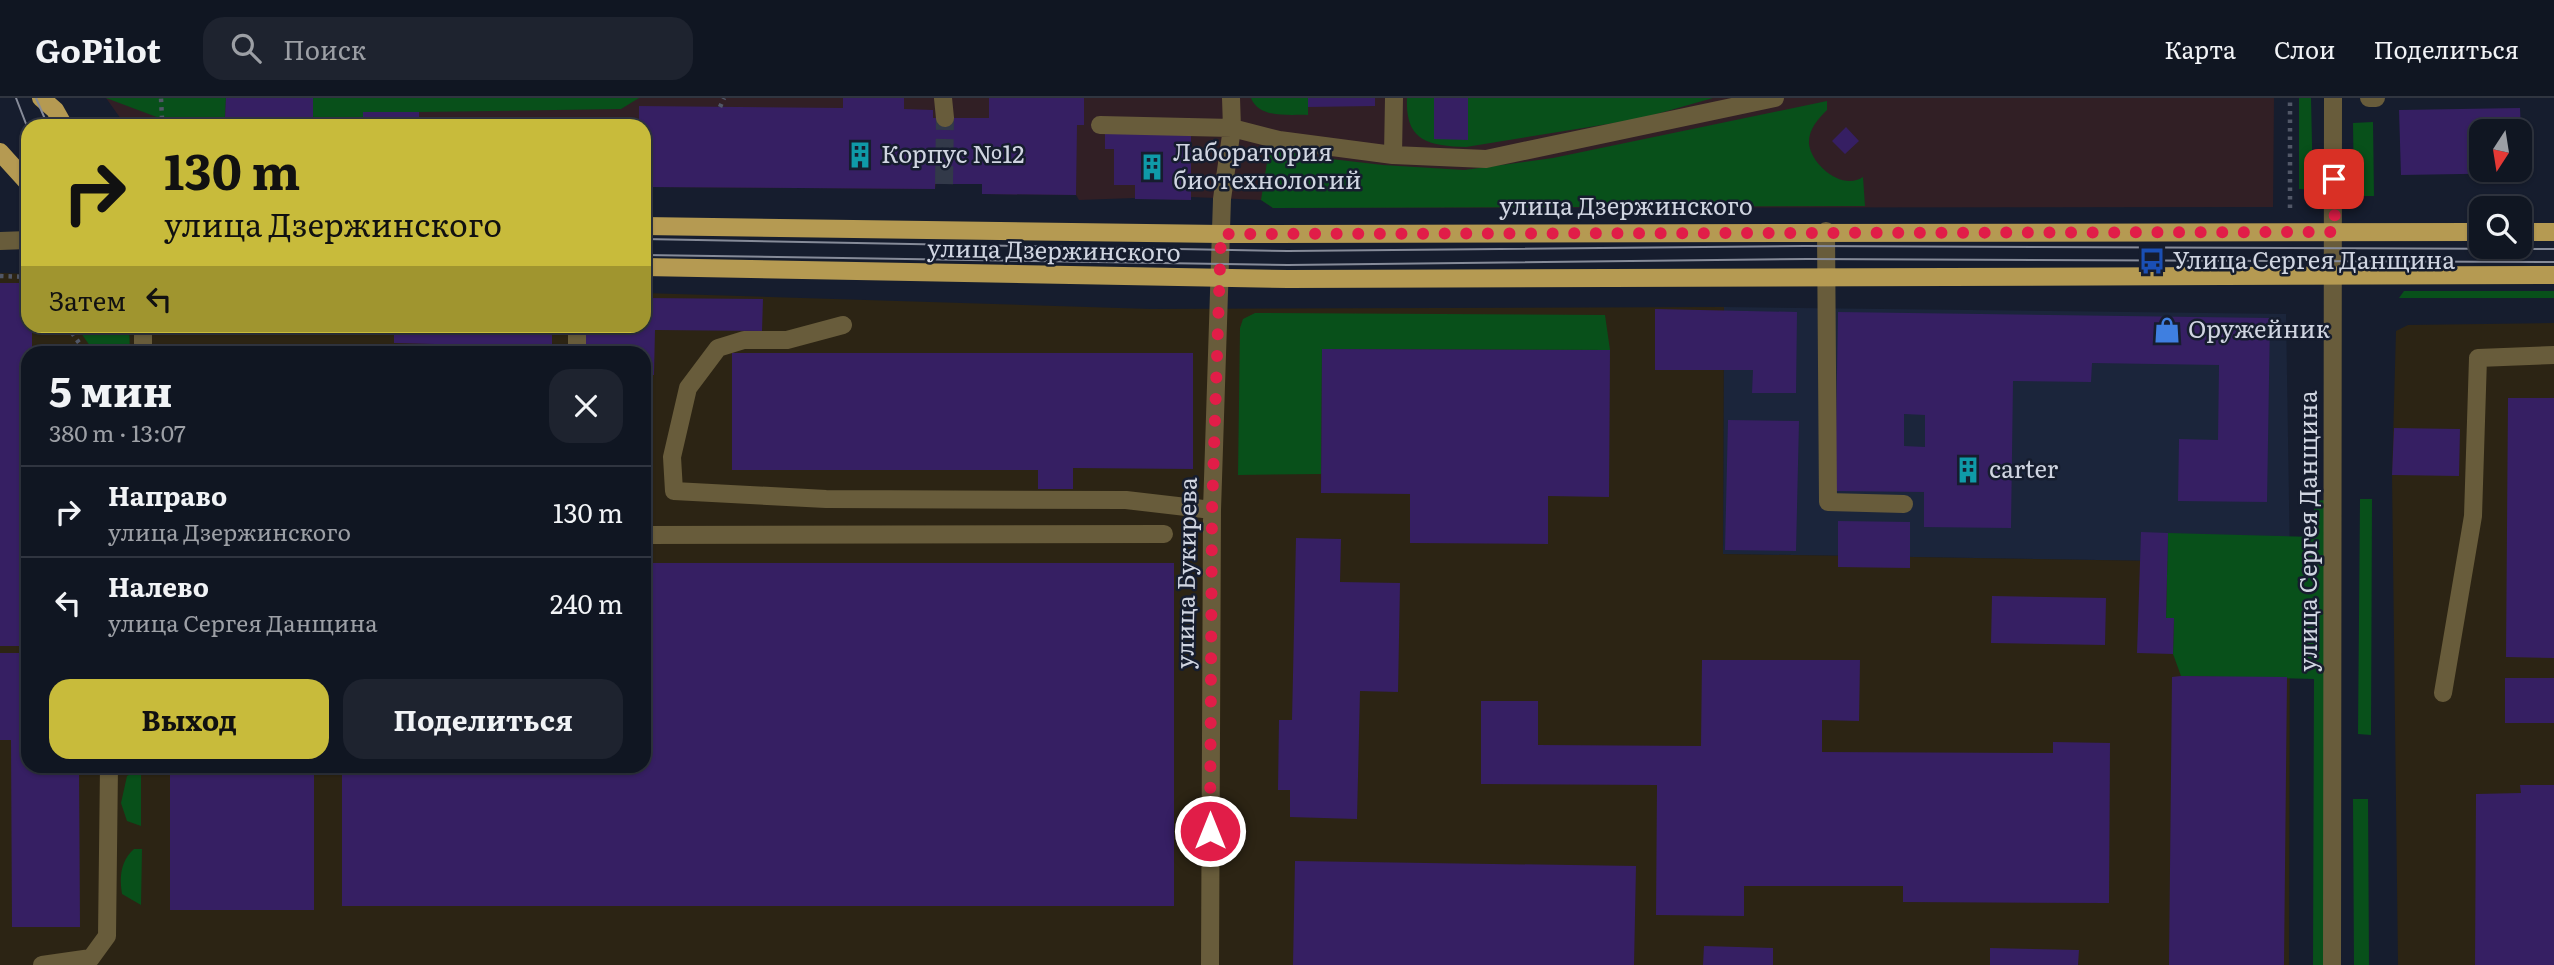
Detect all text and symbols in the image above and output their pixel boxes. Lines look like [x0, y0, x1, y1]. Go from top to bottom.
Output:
search box [203, 17, 693, 80]
text: GoPilot [35, 24, 161, 73]
icon: search [227, 29, 265, 67]
text: Поиск [283, 29, 366, 68]
text: Карта [2164, 31, 2236, 66]
text: Слои [2274, 31, 2335, 66]
text: Поделиться [2373, 31, 2519, 66]
north arrow [2469, 119, 2532, 182]
map controls [2469, 119, 2532, 259]
text: 130 m [164, 132, 300, 205]
place label: Лаборатория биотехнологий [1173, 133, 1361, 196]
place label: Корпус №12 [881, 135, 1024, 170]
building icon: Корпус №12 [845, 140, 875, 170]
icon: right [49, 147, 140, 238]
pin [2304, 149, 2364, 209]
building icon: Лаборатория биотехнологий [1137, 152, 1167, 182]
icon: arrive [2315, 160, 2353, 198]
street label: улица Дзержинского [1499, 187, 1753, 222]
button: search [2469, 196, 2532, 259]
text: улица Дзержинского [164, 199, 502, 247]
street label: улица Дзержинского [927, 229, 1181, 268]
place label: Улица Сергея Данщина [2173, 241, 2455, 276]
bus stop icon: Улица Сергея Данщина [2137, 246, 2167, 276]
text: Затем [49, 280, 126, 319]
icon: left [140, 280, 178, 318]
place label: Оружейник [2188, 310, 2330, 345]
shop icon: Оружейник [2152, 315, 2182, 345]
text: 5 мин [49, 358, 172, 420]
button: close [549, 369, 623, 443]
street label: улица Сергея Данщина [2289, 390, 2324, 672]
text: 380 m · 13:07 [49, 415, 186, 449]
place label: carter [1989, 450, 2059, 485]
building icon: carter [1953, 455, 1983, 485]
text: Направо [108, 475, 227, 514]
street label: улица Букирева [1165, 477, 1204, 669]
text: 130 m [553, 492, 623, 531]
icon: right [49, 493, 87, 531]
text: улица Дзержинского [108, 514, 351, 548]
text: Налево [108, 566, 209, 605]
text: 240 m [550, 583, 623, 622]
icon: left [49, 584, 87, 622]
text: улица Сергея Данщина [108, 605, 378, 639]
button: Выход [49, 679, 329, 759]
button: Поделиться [343, 679, 623, 759]
position arrow [1173, 794, 1247, 868]

